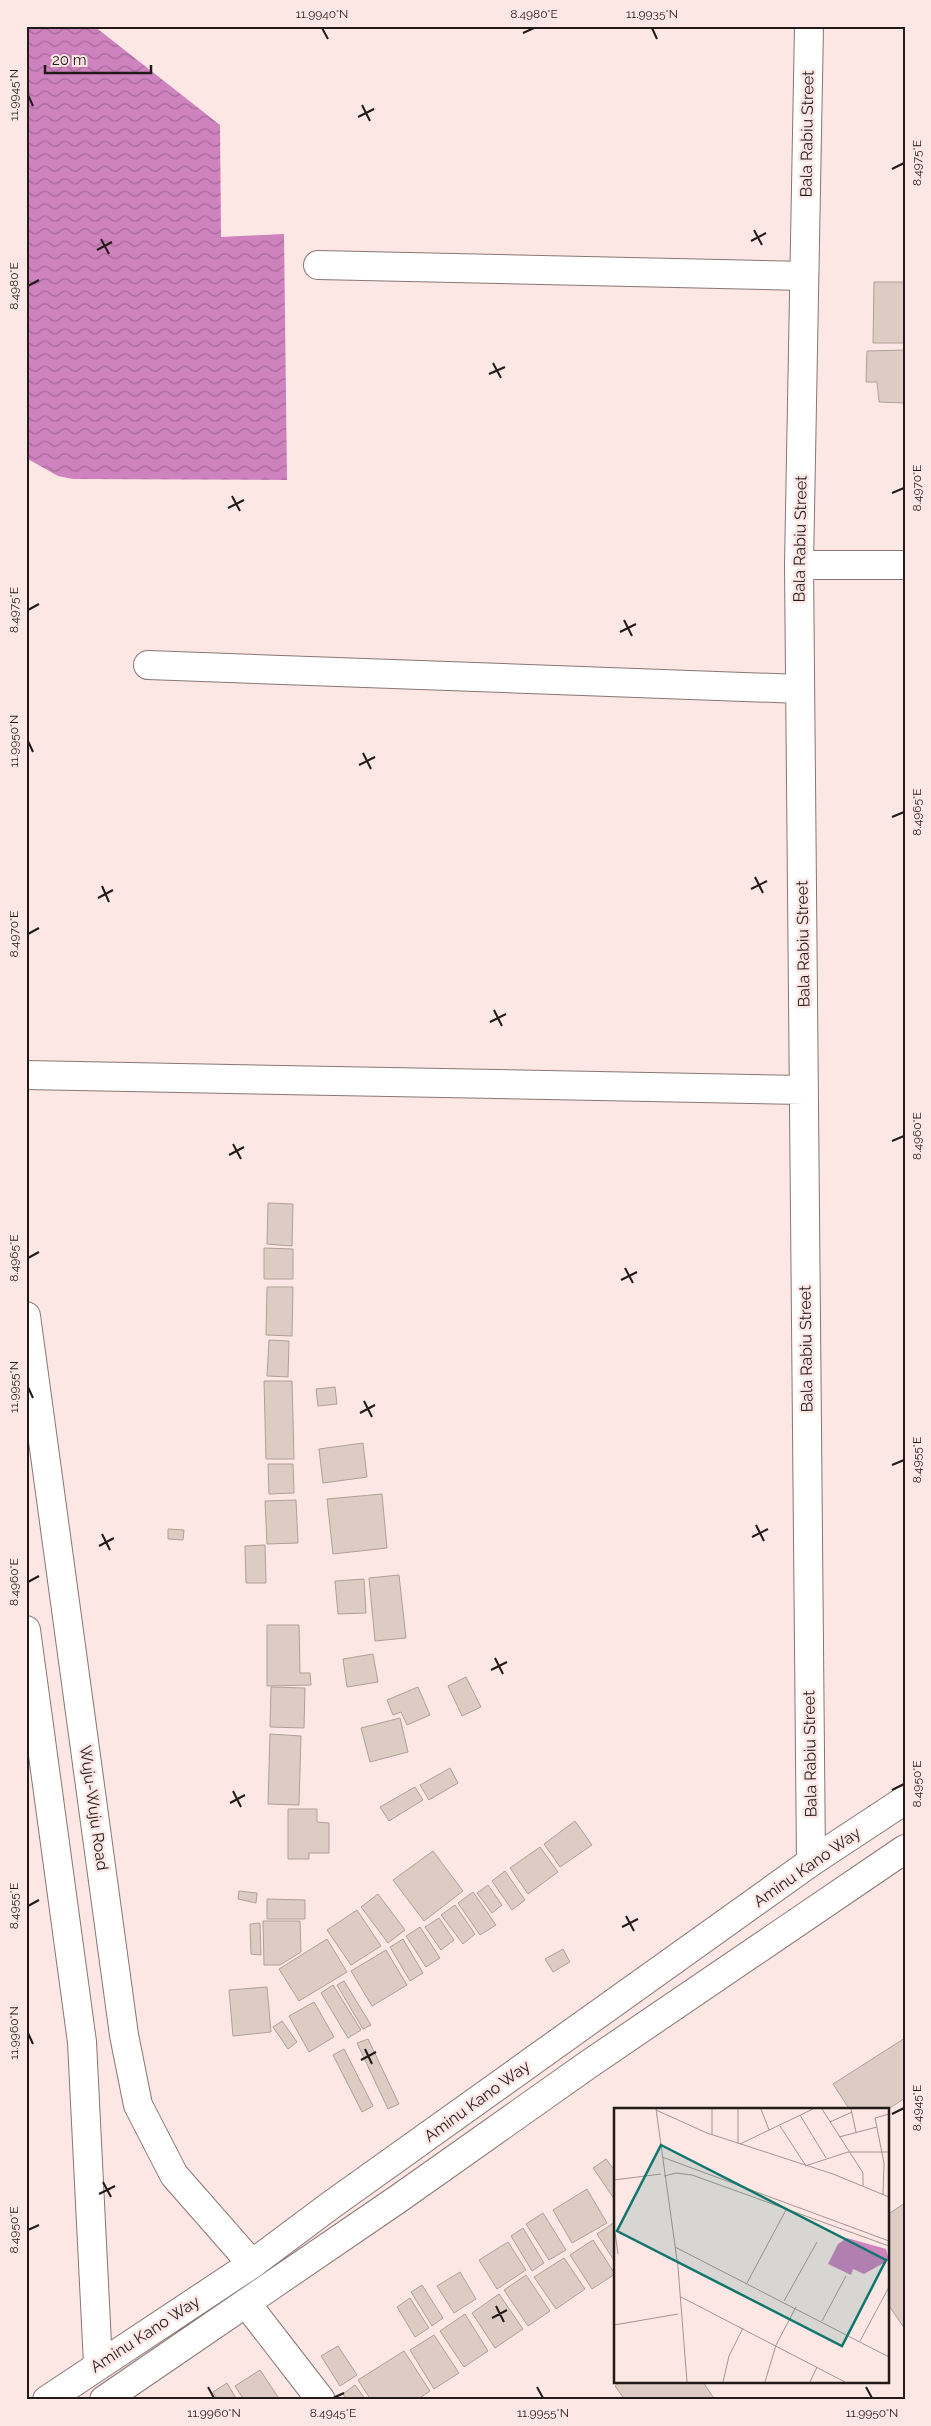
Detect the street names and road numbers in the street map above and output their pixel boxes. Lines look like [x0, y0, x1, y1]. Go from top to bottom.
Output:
street label: Bala Rabiu Street [796, 70, 818, 198]
street label: Bala Rabiu Street [789, 475, 811, 603]
street label: Bala Rabiu Street [792, 880, 814, 1008]
street label: Bala Rabiu Street [795, 1285, 817, 1413]
street label: Bala Rabiu Street [799, 1690, 821, 1818]
street label: Wuju-Wuju Road [76, 1744, 112, 1872]
street label: Aminu Kano Way [750, 1823, 864, 1911]
street label: Aminu Kano Way [420, 2056, 534, 2146]
street label: Aminu Kano Way [87, 2291, 203, 2376]

